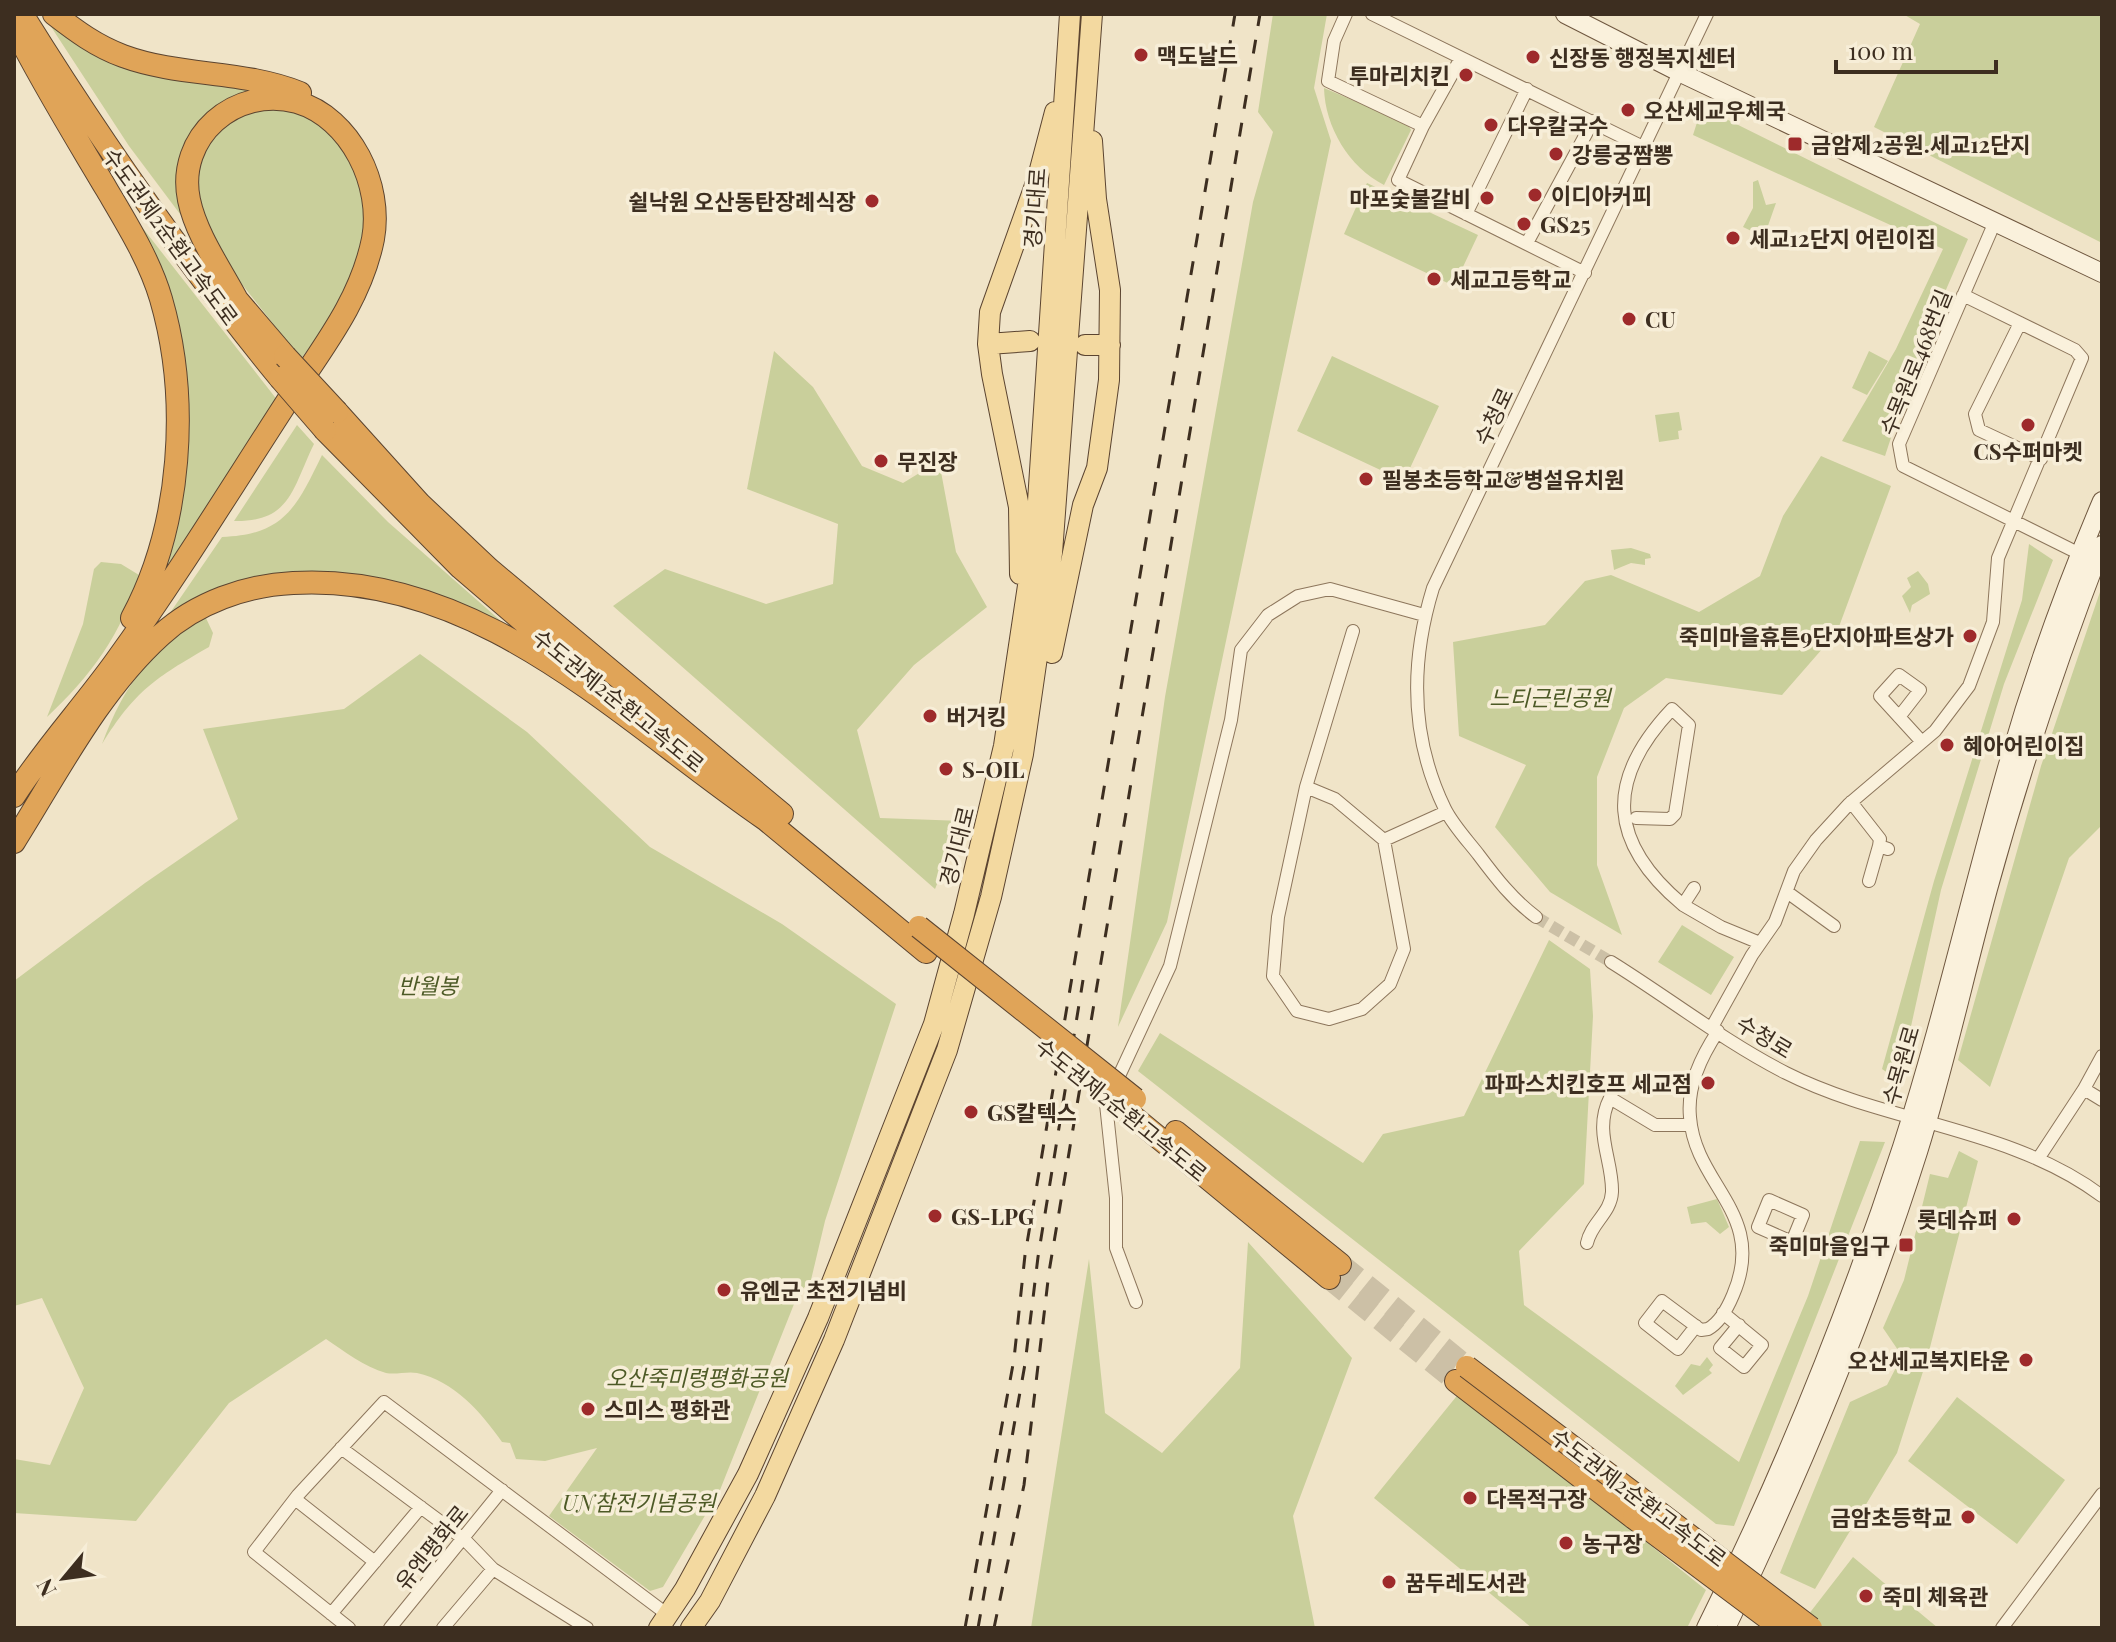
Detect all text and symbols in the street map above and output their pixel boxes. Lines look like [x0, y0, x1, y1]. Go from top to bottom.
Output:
scale bar [1836, 24, 1996, 74]
text: 100 m [1848, 34, 1913, 66]
place label: 맥도날드 [1157, 40, 1238, 70]
place label: 신장동 행정복지센터 [1549, 42, 1736, 72]
marker: 맥도날드 [1132, 46, 1150, 64]
marker: 신장동 행정복지센터 [1524, 48, 1542, 66]
place label: 투마리치킨 [1349, 60, 1450, 90]
marker: 투마리치킨 [1457, 66, 1475, 84]
place label: 오산세교우체국 [1644, 95, 1786, 125]
marker: 오산세교우체국 [1619, 101, 1637, 119]
place label: 다우칼국수 [1507, 110, 1608, 140]
marker: 다우칼국수 [1482, 116, 1500, 134]
place label: 금암제2공원.세교12단지 [1811, 129, 2031, 159]
marker: 금암제2공원.세교12단지 [1786, 135, 1804, 153]
place label: 강릉궁짬뽕 [1572, 139, 1673, 169]
street label: 수도권제2순환고속도로 [96, 141, 246, 331]
marker: 강릉궁짬뽕 [1547, 145, 1565, 163]
street label: 경기대로 [1016, 167, 1052, 249]
place label: 이디아커피 [1551, 180, 1652, 210]
place label: 마포숯불갈비 [1350, 183, 1471, 213]
place label: 쉴낙원 오산동탄장례식장 [628, 186, 856, 216]
marker: 이디아커피 [1526, 186, 1544, 204]
marker: 마포숯불갈비 [1478, 189, 1496, 207]
marker: 쉴낙원 오산동탄장례식장 [863, 192, 881, 210]
place label: GS25 [1540, 209, 1591, 239]
marker: GS25 [1515, 215, 1533, 233]
place label: 세교12단지 어린이집 [1749, 223, 1936, 253]
marker: 세교12단지 어린이집 [1724, 229, 1742, 247]
place label: 세교고등학교 [1450, 264, 1571, 294]
marker: 세교고등학교 [1425, 270, 1443, 288]
street label: 수목원로468번길 [1872, 284, 1958, 440]
place label: CU [1645, 304, 1676, 334]
marker: CU [1620, 310, 1638, 328]
street label: 수청로 [1467, 382, 1519, 450]
marker: CS수퍼마켓 [2019, 416, 2037, 434]
place label: CS수퍼마켓 [1973, 436, 2083, 466]
place label: 무진장 [897, 446, 958, 476]
marker: 무진장 [872, 452, 890, 470]
place label: 필봉초등학교&병설유치원 [1382, 464, 1624, 494]
marker: 필봉초등학교&병설유치원 [1357, 470, 1375, 488]
street label: 수도권제2순환고속도로 [527, 621, 711, 779]
place label: 죽미마을휴튼9단지아파트상가 [1679, 621, 1954, 651]
marker: 죽미마을휴튼9단지아파트상가 [1961, 627, 1979, 645]
park label: 느티근린공원 [1489, 682, 1612, 712]
place label: 버거킹 [946, 701, 1007, 731]
marker: 버거킹 [921, 707, 939, 725]
place label: 혜아어린이집 [1963, 730, 2084, 760]
marker: 혜아어린이집 [1938, 736, 1956, 754]
place label: S-OIL [962, 754, 1024, 784]
marker: S-OIL [937, 760, 955, 778]
street label: 경기대로 [932, 803, 980, 889]
park label: 반월봉 [398, 970, 460, 1000]
street label: 수청로 [1731, 1008, 1799, 1064]
street label: 수목원로 [1874, 1022, 1926, 1108]
street label: 수도권제2순환고속도로 [1030, 1030, 1214, 1188]
place label: 파파스치킨호프 세교점 [1484, 1068, 1692, 1098]
marker: 파파스치킨호프 세교점 [1699, 1074, 1717, 1092]
place label: GS칼텍스 [987, 1097, 1077, 1127]
marker: GS칼텍스 [962, 1103, 980, 1121]
place label: GS-LPG [951, 1201, 1034, 1231]
place label: 롯데슈퍼 [1917, 1204, 1998, 1234]
marker: GS-LPG [926, 1207, 944, 1225]
marker: 롯데슈퍼 [2005, 1210, 2023, 1228]
place label: 죽미마을입구 [1769, 1230, 1890, 1260]
marker: 죽미마을입구 [1897, 1236, 1915, 1254]
place label: 유엔군 초전기념비 [740, 1275, 907, 1305]
marker: 유엔군 초전기념비 [715, 1281, 733, 1299]
place label: 오산세교복지타운 [1848, 1345, 2010, 1375]
marker: 오산세교복지타운 [2017, 1351, 2035, 1369]
park label: 오산죽미령평화공원 [606, 1362, 790, 1392]
place label: 스미스 평화관 [604, 1394, 731, 1424]
marker: 스미스 평화관 [579, 1400, 597, 1418]
street label: 수도권제2순환고속도로 [1545, 1421, 1733, 1573]
place label: 다목적구장 [1486, 1483, 1587, 1513]
park label: UN참전기념공원 [562, 1487, 717, 1517]
marker: 다목적구장 [1461, 1489, 1479, 1507]
street label: 유엔평화로 [387, 1498, 475, 1596]
place label: 금암초등학교 [1831, 1502, 1952, 1532]
marker: 금암초등학교 [1959, 1508, 1977, 1526]
place label: 농구장 [1582, 1528, 1643, 1558]
marker: 농구장 [1557, 1534, 1575, 1552]
north arrow [24, 1538, 104, 1618]
place label: 꿈두레도서관 [1405, 1567, 1526, 1597]
marker: 꿈두레도서관 [1380, 1573, 1398, 1591]
text: N [29, 1574, 63, 1602]
place label: 죽미 체육관 [1882, 1581, 1988, 1611]
marker: 죽미 체육관 [1857, 1587, 1875, 1605]

